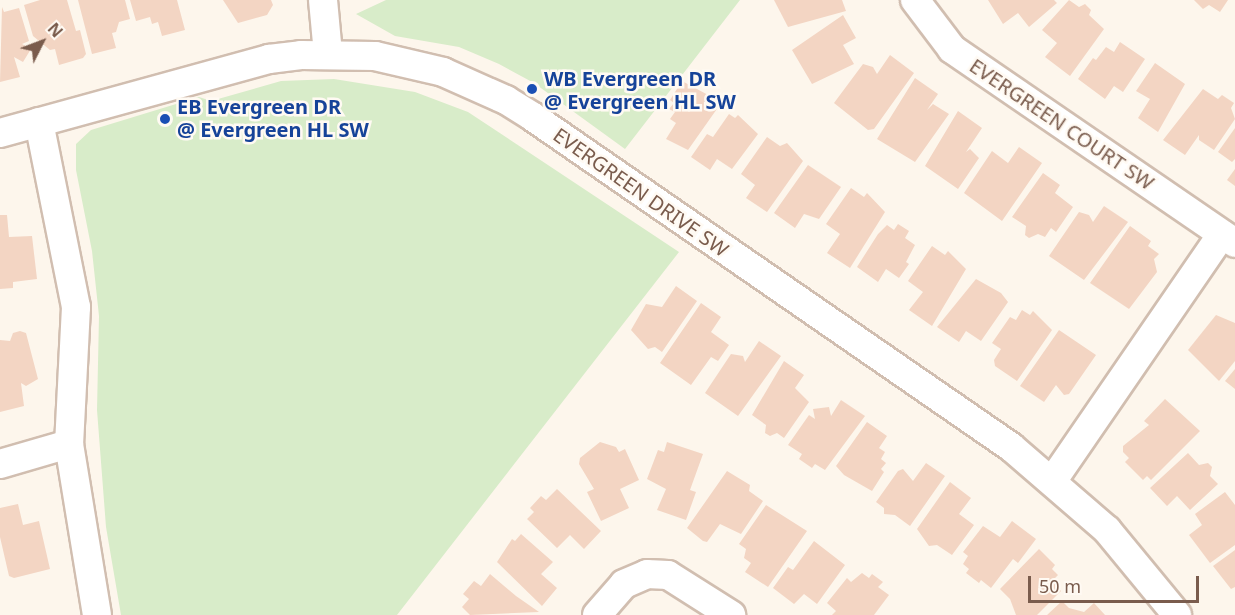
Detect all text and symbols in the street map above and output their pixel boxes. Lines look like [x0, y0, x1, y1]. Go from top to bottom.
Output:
north arrow [12, 12, 72, 72]
text: N [43, 18, 68, 42]
street label: EVERGREEN COURT SW [965, 53, 1159, 195]
place label: WB Evergreen DR @ Evergreen HL SW [544, 66, 736, 113]
marker: WB Evergreen DR @ Evergreen HL SW [525, 82, 539, 96]
place label: EB Evergreen DR @ Evergreen HL SW [177, 95, 369, 142]
marker: EB Evergreen DR @ Evergreen HL SW [158, 112, 172, 126]
street label: EVERGREEN DRIVE SW [549, 123, 733, 261]
scale bar [1031, 564, 1202, 602]
text: 50 m [1039, 574, 1081, 598]

